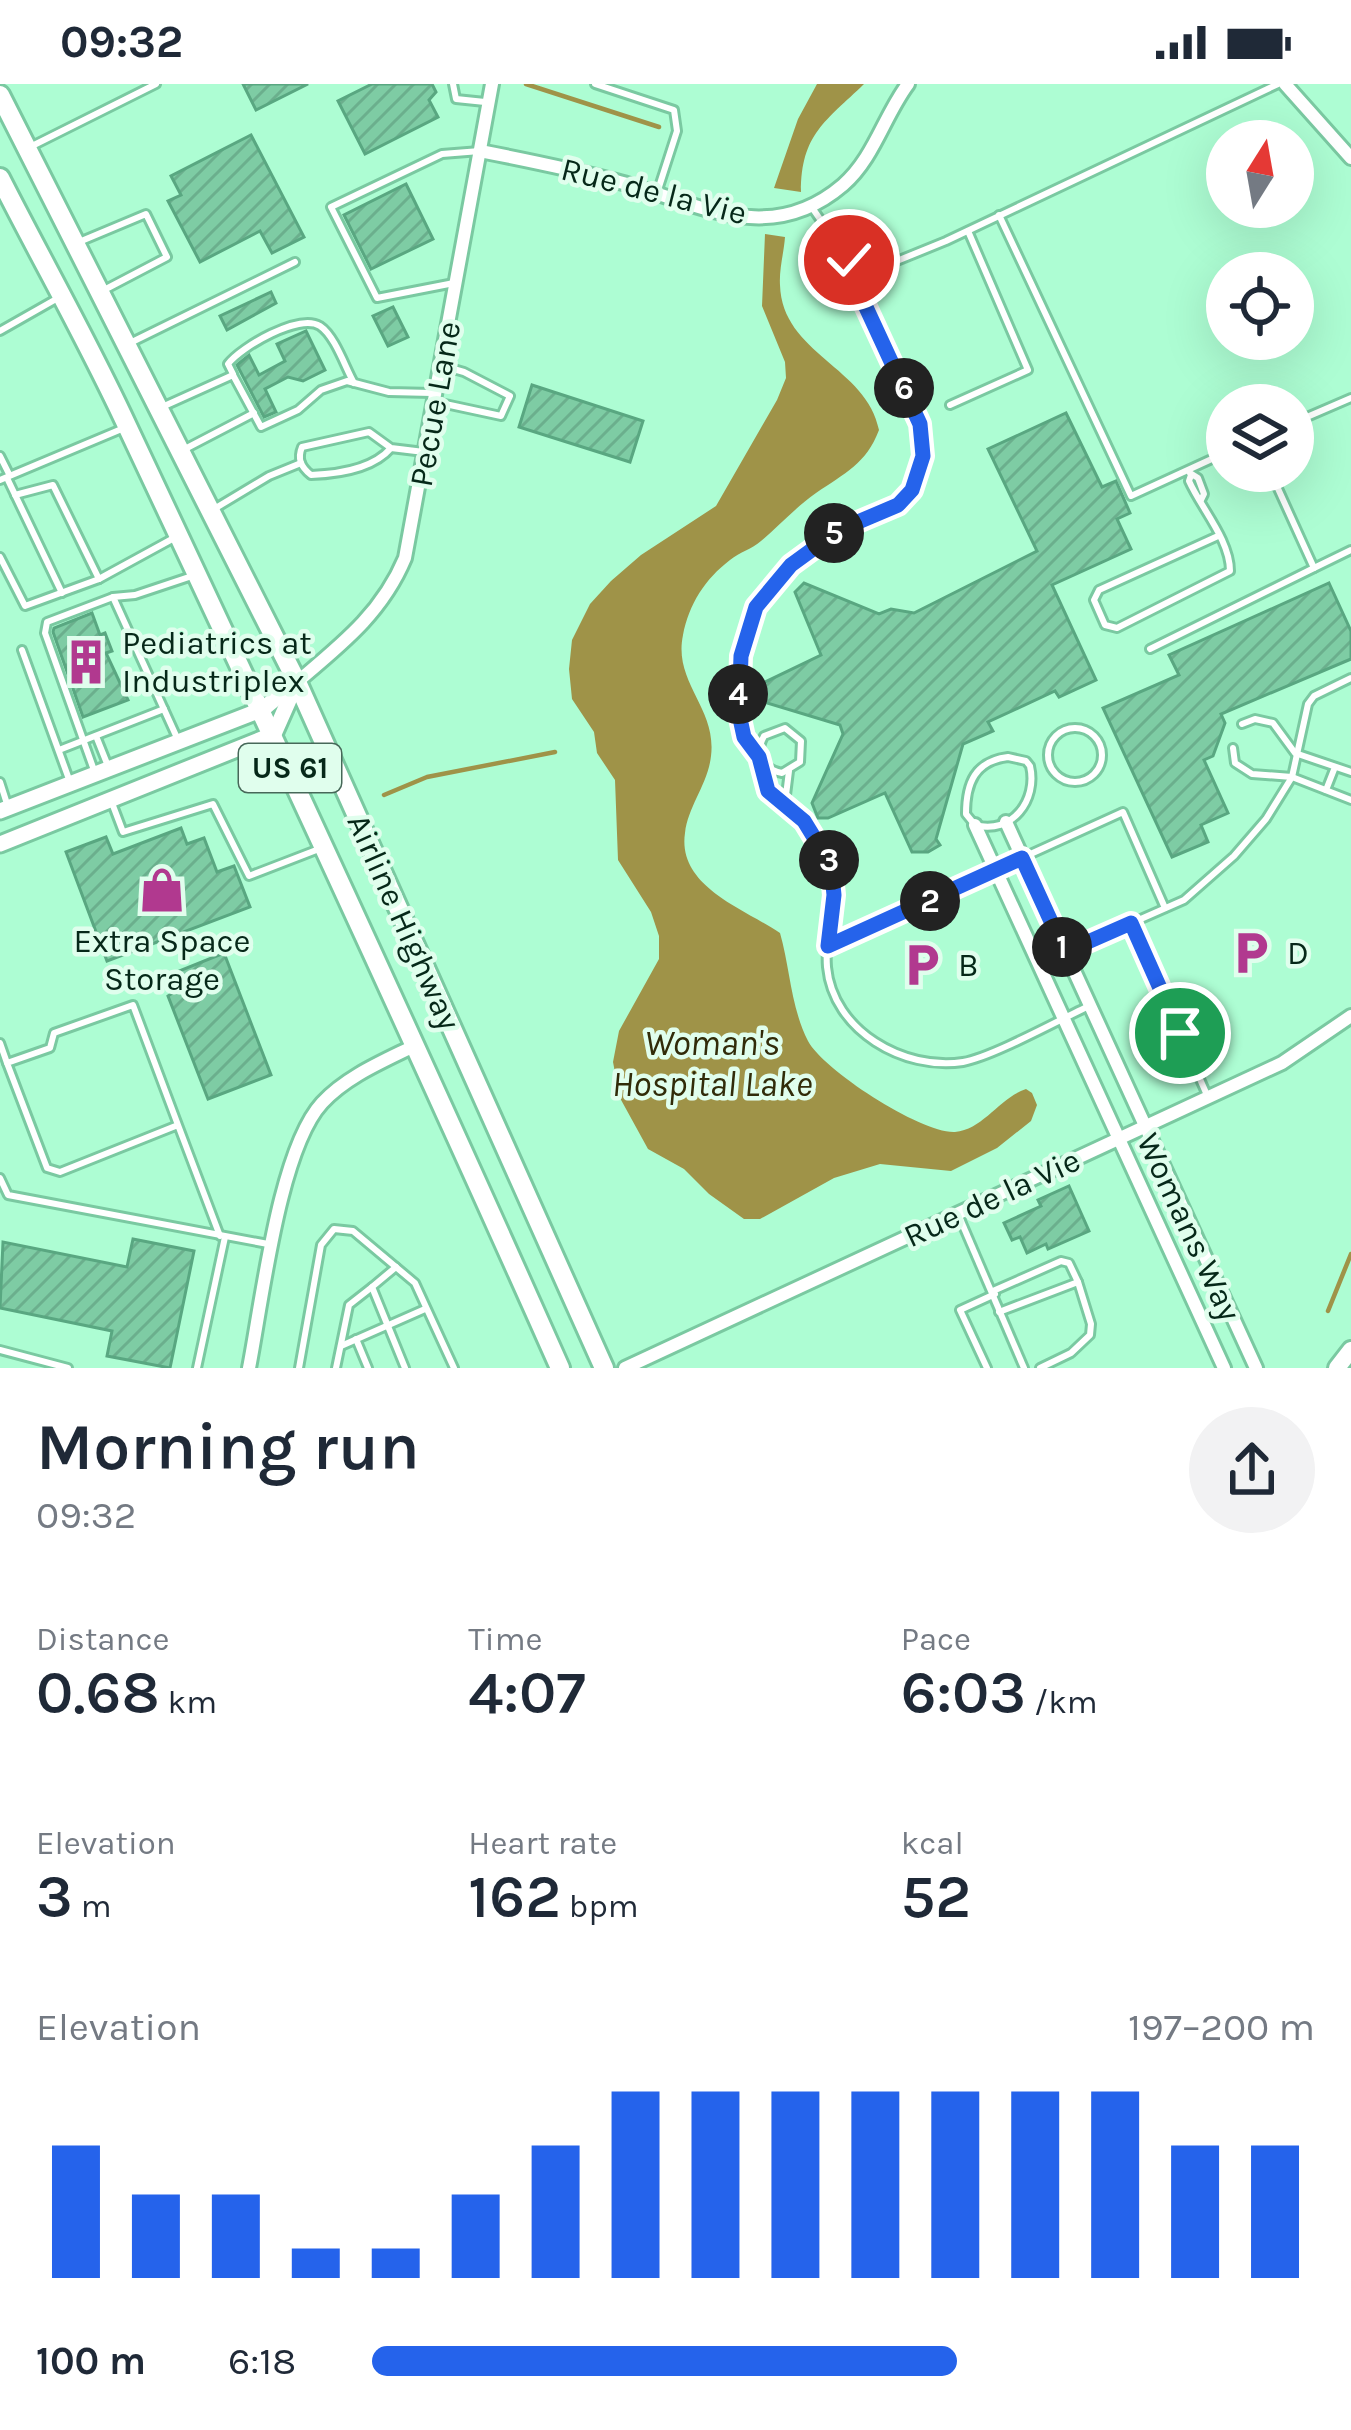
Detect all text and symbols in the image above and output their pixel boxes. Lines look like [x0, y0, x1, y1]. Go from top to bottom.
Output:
text: 09:32 [60, 16, 183, 68]
north arrow [1206, 120, 1314, 228]
map controls [1206, 120, 1314, 492]
street label: Rue de la Vie [557, 150, 751, 232]
pin [798, 209, 900, 311]
icon: check [816, 227, 882, 293]
button: locate [1206, 252, 1314, 360]
street label: Pecue Lane [402, 318, 468, 490]
pin: 6 [874, 358, 934, 418]
text: 6 [894, 369, 914, 407]
button: layers [1206, 384, 1314, 492]
pin: 5 [804, 503, 864, 563]
text: 5 [824, 514, 844, 552]
place label: Pediatrics at Industriplex [122, 624, 312, 700]
building icon: Pediatrics at Industriplex [61, 637, 111, 687]
pin: 4 [708, 664, 768, 724]
text: 4 [728, 675, 748, 713]
road number: US 61 [239, 744, 341, 792]
street label: Airline Highway [339, 808, 469, 1036]
pin: 3 [799, 830, 859, 890]
text: 3 [819, 841, 839, 879]
shop icon: Extra Space Storage [137, 865, 187, 915]
pin: 2 [900, 871, 960, 931]
text: 2 [920, 882, 940, 920]
pin: 1 [1032, 917, 1092, 977]
place label: Extra Space Storage [73, 922, 251, 998]
text: 1 [1056, 928, 1068, 966]
parking icon: D [1226, 928, 1276, 978]
place label: D [1287, 934, 1309, 972]
parking icon: B [897, 940, 947, 990]
place label: B [958, 946, 979, 984]
pin [1129, 982, 1231, 1084]
icon: arrive [1147, 1000, 1213, 1066]
water label: Woman's Hospital Lake [612, 1022, 812, 1105]
street label: Womans Way [1129, 1127, 1249, 1327]
street label: Rue de la Vie [898, 1141, 1086, 1255]
button: share [1189, 1407, 1315, 1533]
text: Morning run [36, 1408, 420, 1486]
text: 09:32 [36, 1492, 136, 1538]
text: Distance [36, 1620, 169, 1658]
text: Time [468, 1620, 543, 1658]
text: Pace [901, 1620, 971, 1658]
text: 0.68 [36, 1658, 160, 1728]
text: 4:07 [468, 1658, 586, 1728]
text: 6:03 [901, 1658, 1026, 1728]
text: km [160, 1683, 217, 1721]
text: /km [1026, 1683, 1098, 1721]
text: Elevation [36, 1824, 176, 1862]
text: Heart rate [468, 1824, 617, 1862]
text: kcal [901, 1824, 964, 1862]
text: 3 [36, 1862, 73, 1932]
text: 162 [468, 1862, 561, 1932]
text: 52 [901, 1862, 971, 1932]
text: m [73, 1887, 112, 1925]
text: bpm [561, 1887, 639, 1925]
text: Elevation [36, 2004, 201, 2050]
text: 197–200 m [1128, 2004, 1315, 2050]
text: 100 m [36, 2338, 146, 2384]
text: 6:18 [228, 2338, 296, 2384]

